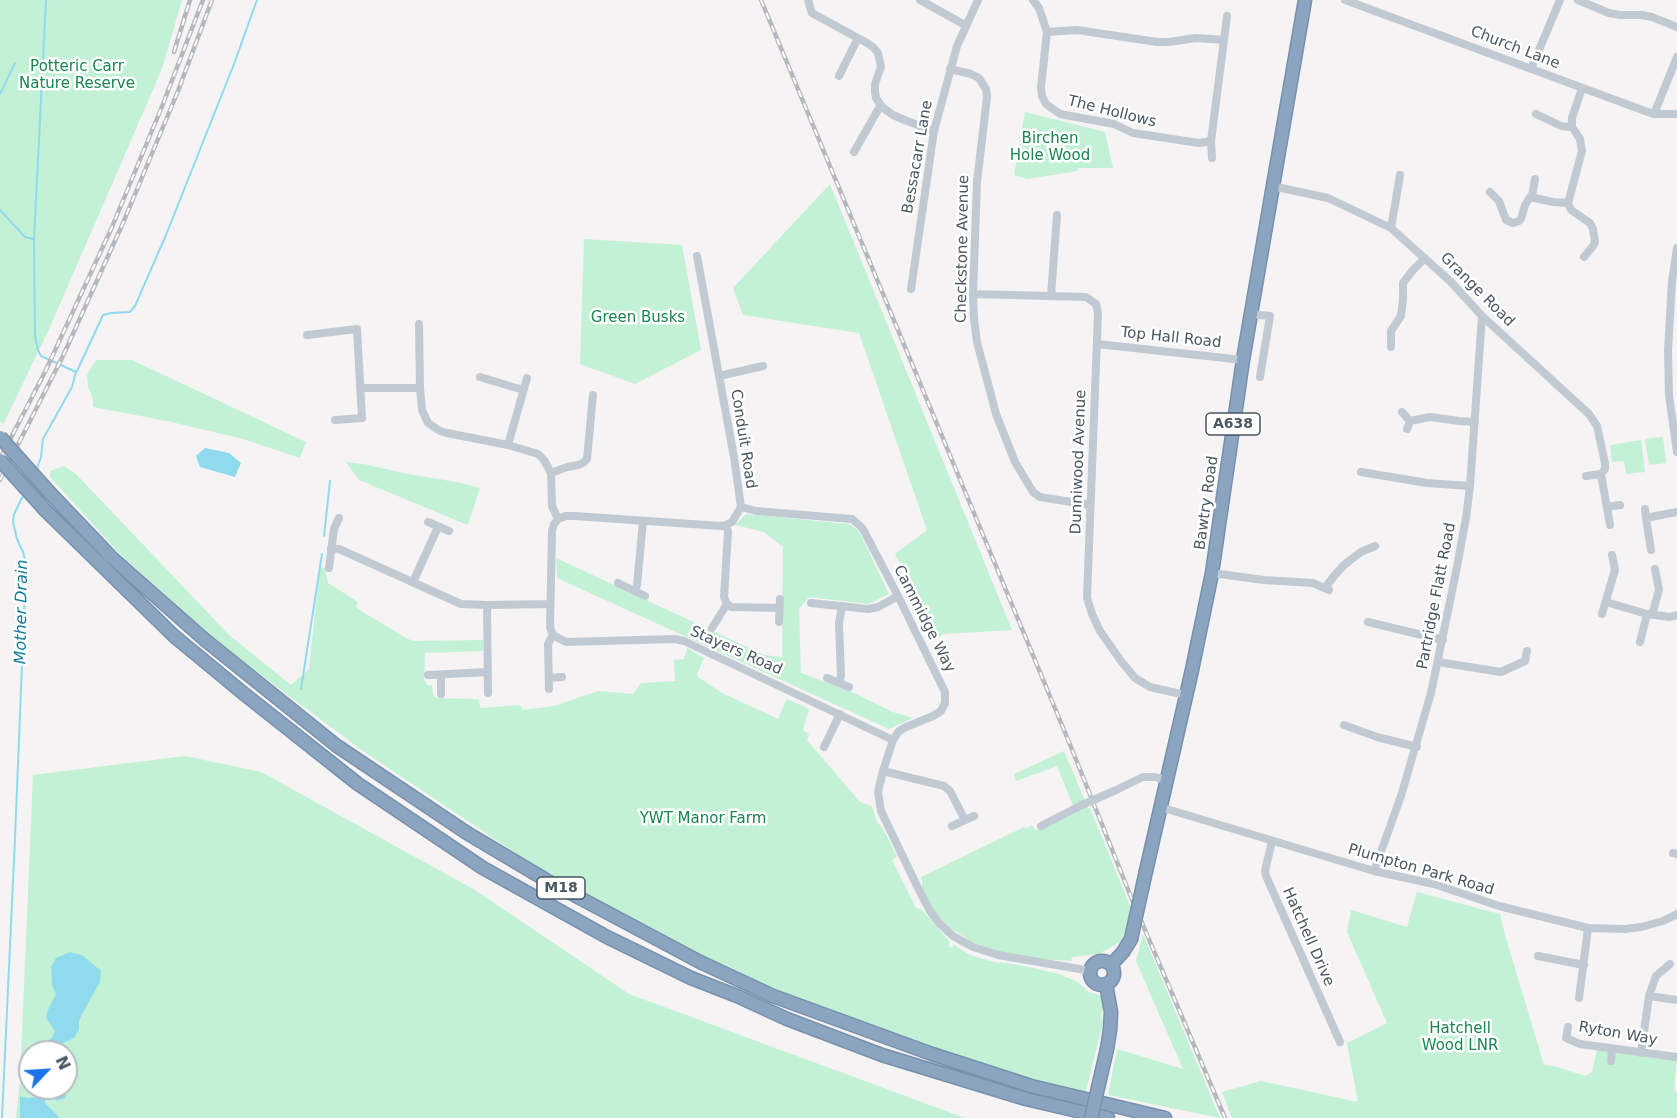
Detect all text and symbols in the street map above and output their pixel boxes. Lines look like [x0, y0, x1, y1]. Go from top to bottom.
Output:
street label: Church Lane [1468, 23, 1562, 73]
park label: Potteric Carr Nature Reserve [19, 58, 135, 93]
street label: The Hollows [1066, 92, 1158, 132]
street label: Bessacarr Lane [899, 99, 937, 215]
park label: Birchen Hole Wood [1010, 130, 1090, 165]
street label: Checkstone Avenue [953, 175, 973, 323]
street label: Grange Road [1436, 249, 1518, 331]
park label: Green Busks [591, 309, 685, 327]
street label: Top Hall Road [1120, 324, 1222, 352]
street label: Conduit Road [726, 388, 760, 490]
street label: Dunniwood Avenue [1067, 389, 1091, 535]
road number: A638 [1206, 413, 1260, 435]
street label: Bawtry Road [1191, 455, 1223, 551]
street label: Partridge Flatt Road [1414, 521, 1460, 671]
water label: Mother Drain [11, 559, 33, 665]
street label: Cammidge Way [889, 562, 959, 676]
street label: Stayers Road [687, 623, 785, 679]
park label: YWT Manor Farm [640, 810, 766, 828]
street label: Plumpton Park Road [1346, 841, 1496, 899]
road number: M18 [537, 877, 585, 899]
street label: Hatchell Drive [1278, 885, 1338, 989]
street label: Ryton Way [1577, 1018, 1659, 1050]
park label: Hatchell Wood LNR [1422, 1020, 1498, 1055]
north arrow [18, 1040, 78, 1100]
text: N [52, 1053, 74, 1073]

